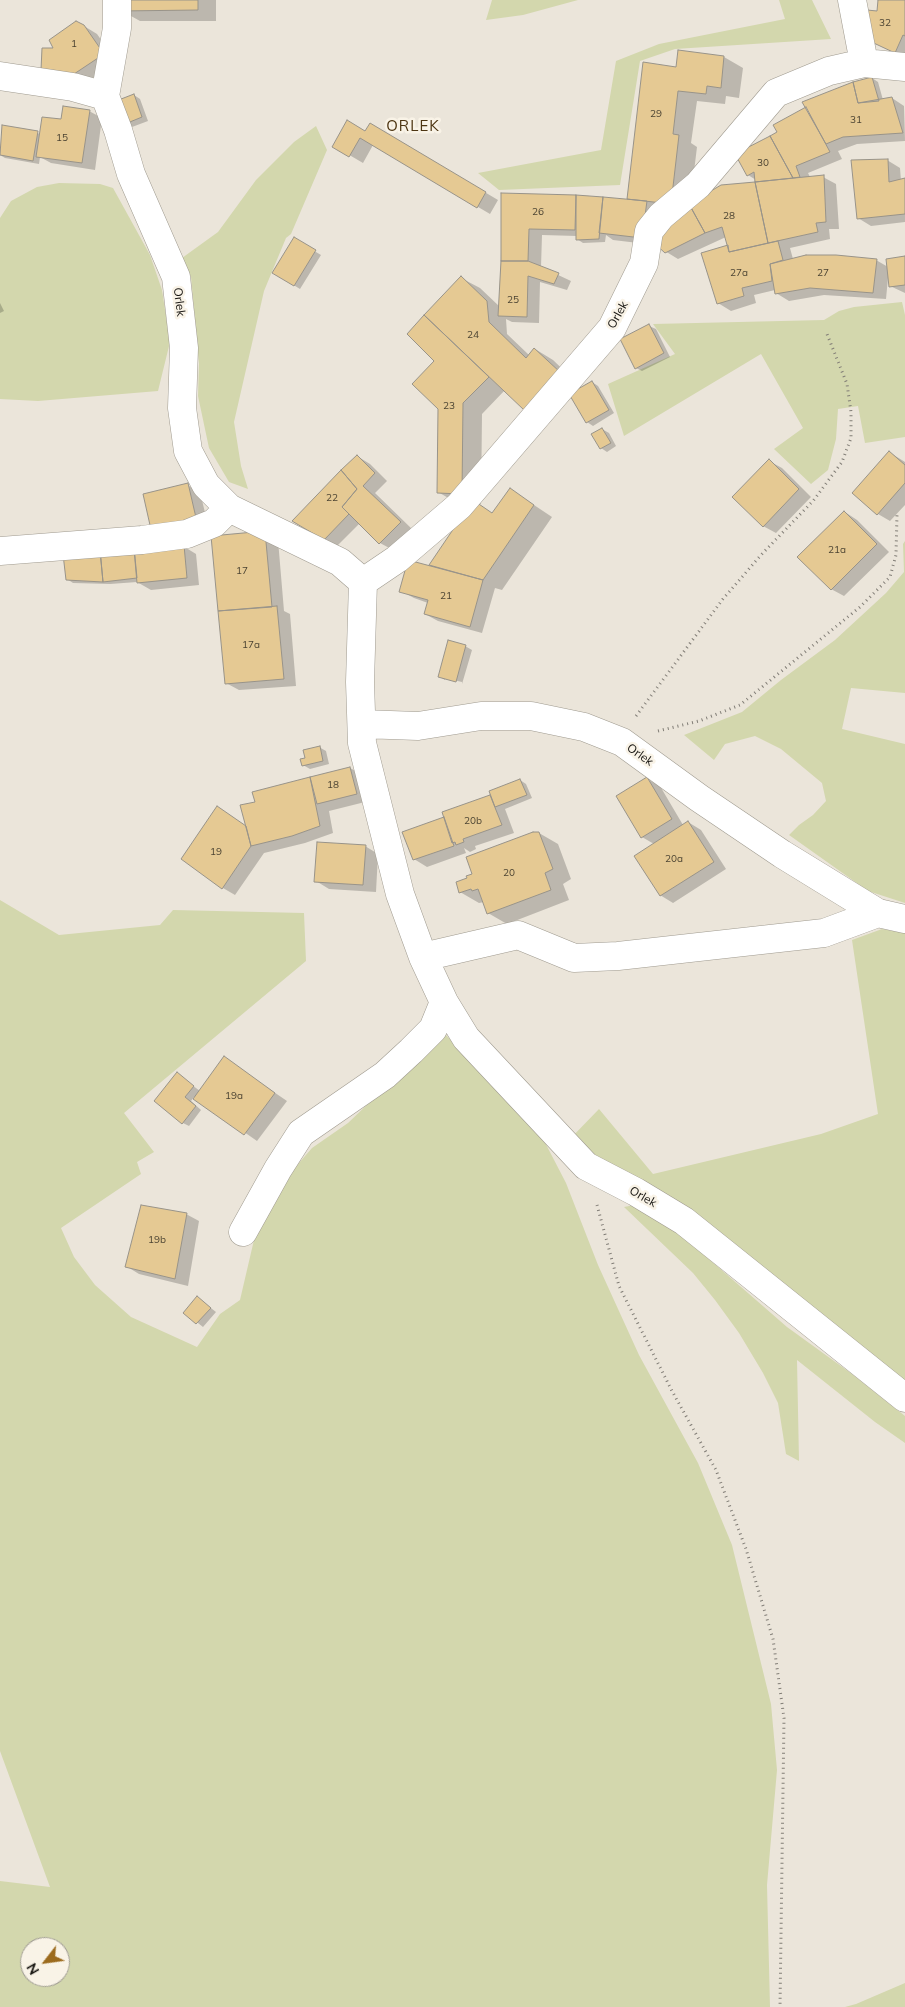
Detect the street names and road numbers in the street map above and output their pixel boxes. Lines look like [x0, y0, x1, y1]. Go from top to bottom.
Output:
street label: Orlek [170, 287, 188, 317]
street label: Orlek [605, 299, 631, 331]
street label: Orlek [624, 741, 656, 769]
street label: Orlek [627, 1183, 659, 1211]

